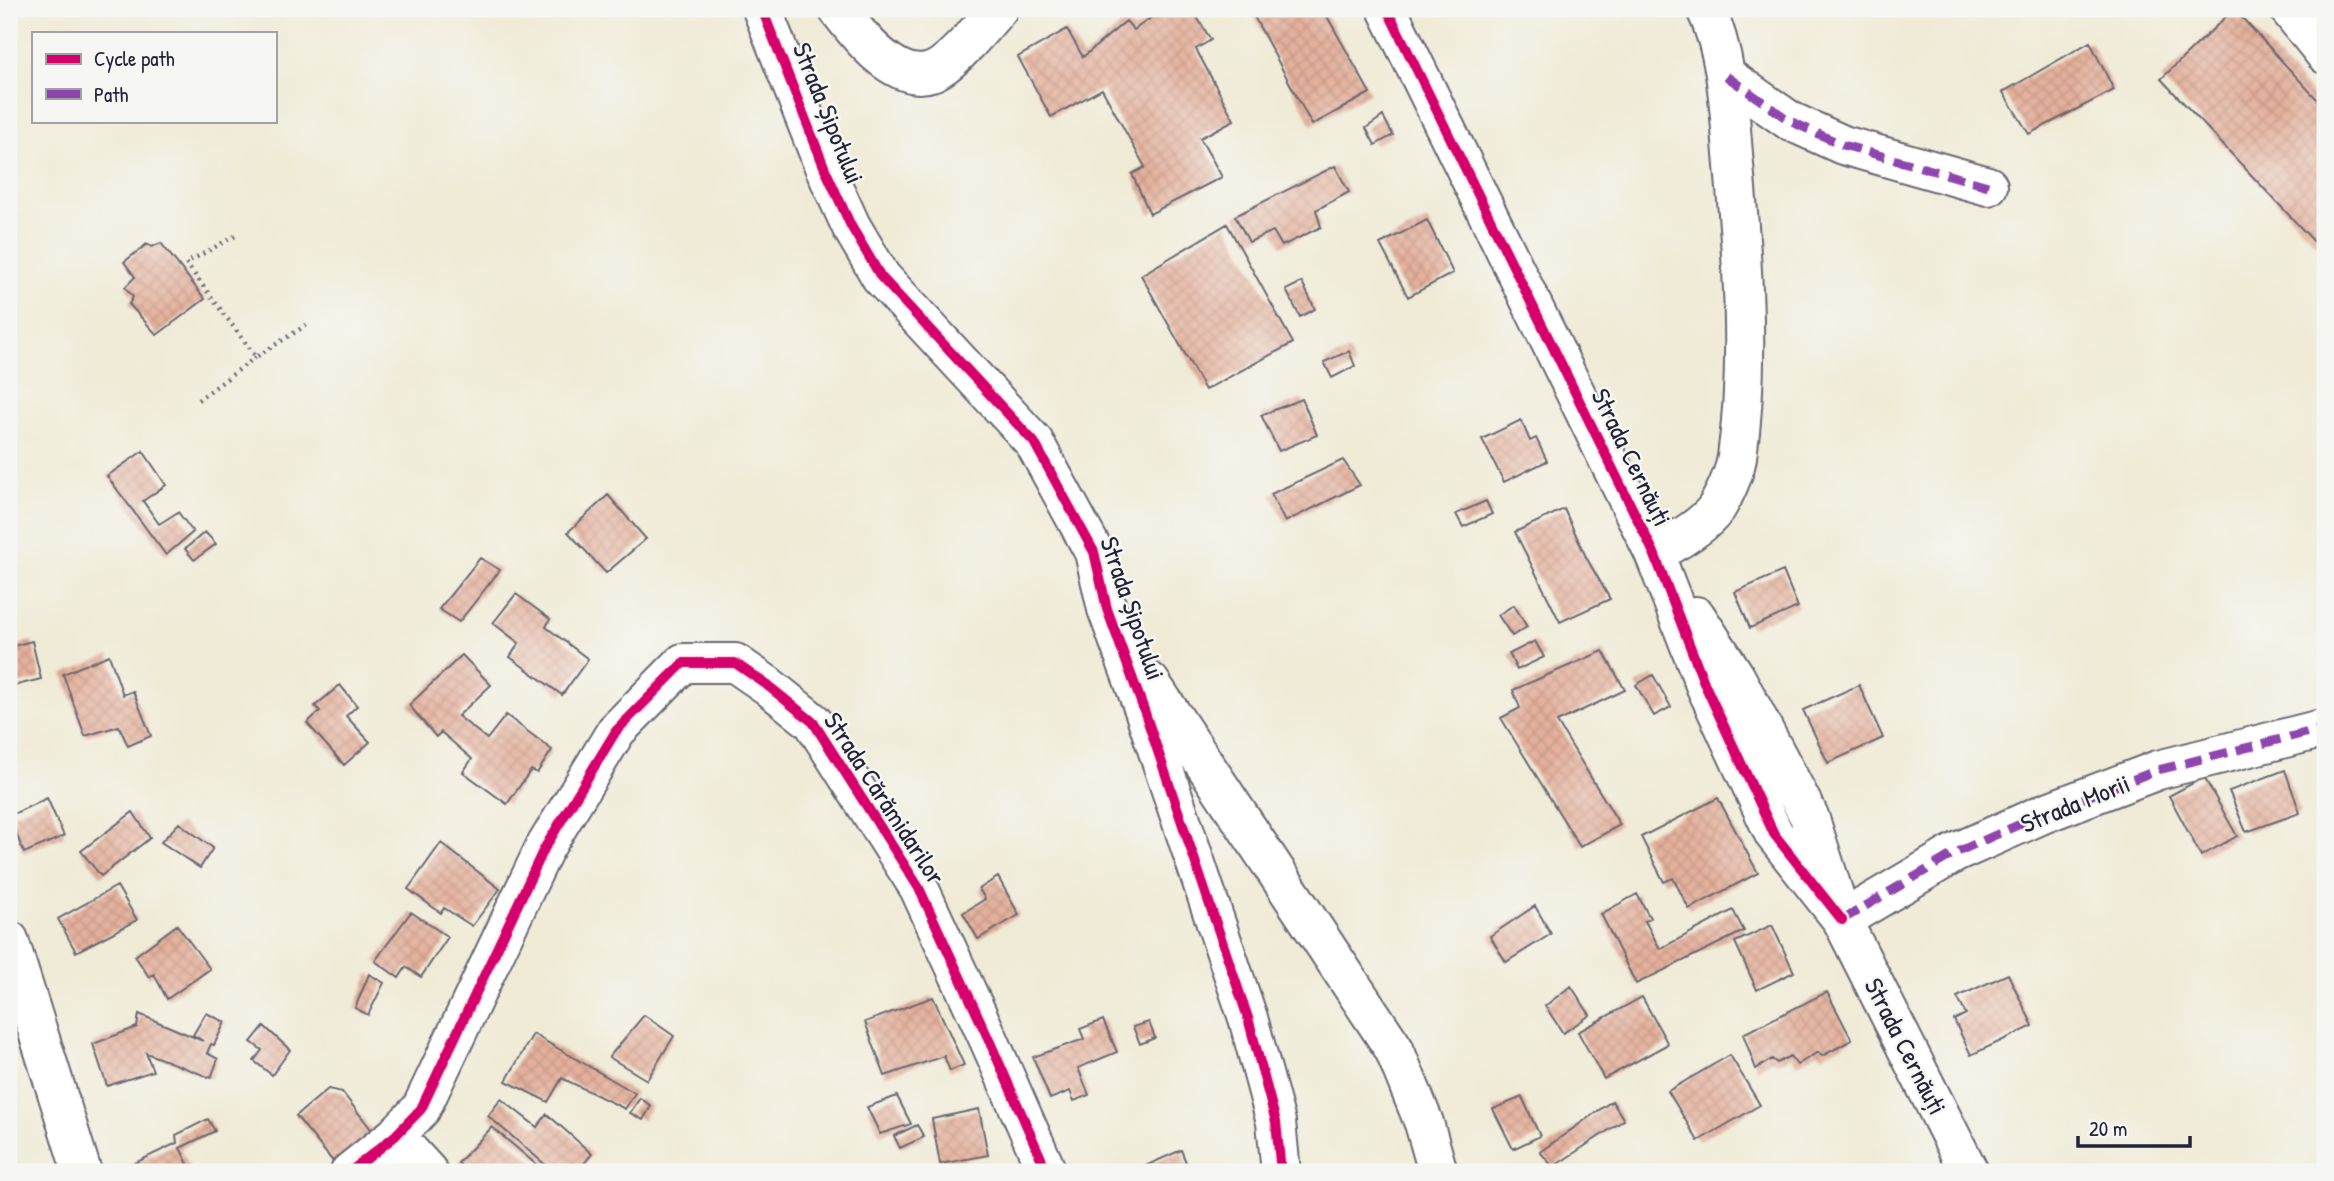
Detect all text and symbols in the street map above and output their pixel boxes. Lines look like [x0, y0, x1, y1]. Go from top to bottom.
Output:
legend [32, 32, 276, 122]
street label: Strada Șipotului [785, 37, 873, 189]
text: Cycle path [94, 44, 175, 73]
text: Path [94, 80, 129, 109]
street label: Strada Cernăuți [1584, 382, 1680, 532]
street label: Strada Șipotului [1092, 532, 1174, 684]
street label: Strada Cărămidarilor [816, 705, 954, 891]
street label: Strada Morii [2015, 765, 2135, 841]
street label: Strada Cernăuți [1857, 972, 1955, 1120]
scale bar [2078, 1104, 2190, 1148]
text: 20 m [2089, 1114, 2127, 1143]

